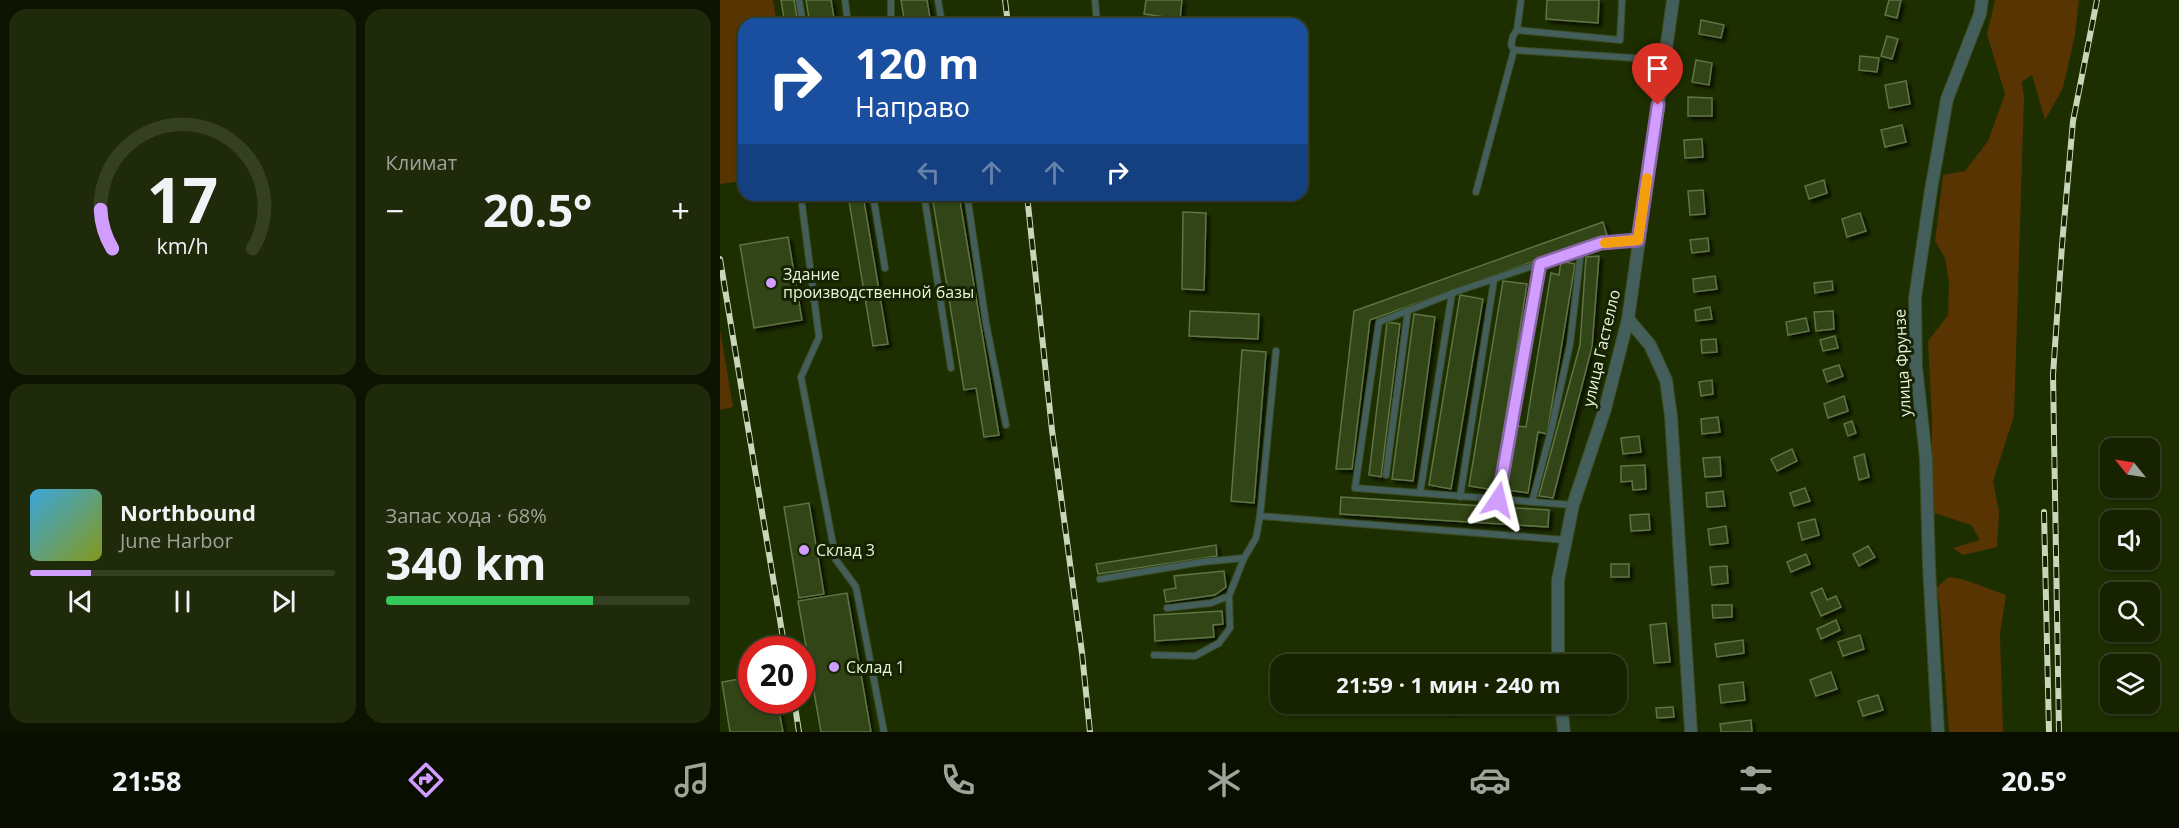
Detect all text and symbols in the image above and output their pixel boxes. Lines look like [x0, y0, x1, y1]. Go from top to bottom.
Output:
text: 120 m [855, 34, 979, 91]
icon: right [756, 42, 834, 120]
pin [1632, 43, 1683, 105]
icon: arrive [1641, 52, 1674, 85]
text: Направо [855, 88, 970, 125]
text: Климат [386, 149, 457, 176]
text: 17 [147, 156, 218, 241]
icon: left [912, 156, 945, 189]
icon: ahead [975, 156, 1008, 189]
icon: ahead [1038, 156, 1071, 189]
icon: right [1101, 156, 1134, 189]
text: 20.5° [483, 179, 592, 240]
text: − [386, 188, 404, 233]
text: + [671, 188, 690, 233]
text: km/h [156, 231, 208, 260]
place label: Здание производственной базы [783, 263, 974, 303]
marker: Здание производственной базы [764, 276, 778, 290]
street label: улица Гастелло [1577, 287, 1625, 409]
street label: улица Фрунзе [1888, 309, 1916, 417]
north arrow [2100, 438, 2160, 498]
map controls [2100, 438, 2160, 714]
position arrow [1466, 468, 1530, 532]
text: Northbound [120, 497, 256, 527]
text: Запас хода · 68% [386, 502, 547, 529]
button: sound [2100, 510, 2160, 570]
text: June Harbor [120, 527, 233, 554]
text: 340 km [386, 532, 546, 593]
place label: Склад 3 [816, 539, 875, 561]
marker: Склад 3 [797, 543, 811, 557]
button: search [2100, 582, 2160, 642]
icon: previous [64, 585, 97, 618]
icon: pause [166, 585, 199, 618]
icon: next [267, 585, 300, 618]
speed limit sign: 20 [738, 636, 816, 714]
button: layers [2100, 654, 2160, 714]
place label: Склад 1 [846, 656, 905, 678]
marker: Склад 1 [827, 660, 841, 674]
text: 21:59 · 1 мин · 240 m [1336, 669, 1561, 699]
icon: directions [405, 759, 447, 801]
icon: music [671, 759, 713, 801]
icon: phone [937, 759, 979, 801]
icon: climate [1203, 759, 1245, 801]
icon: car [1469, 759, 1511, 801]
icon: filters [1735, 759, 1777, 801]
text: 21:58 [112, 762, 181, 799]
text: 20.5° [2001, 762, 2067, 799]

